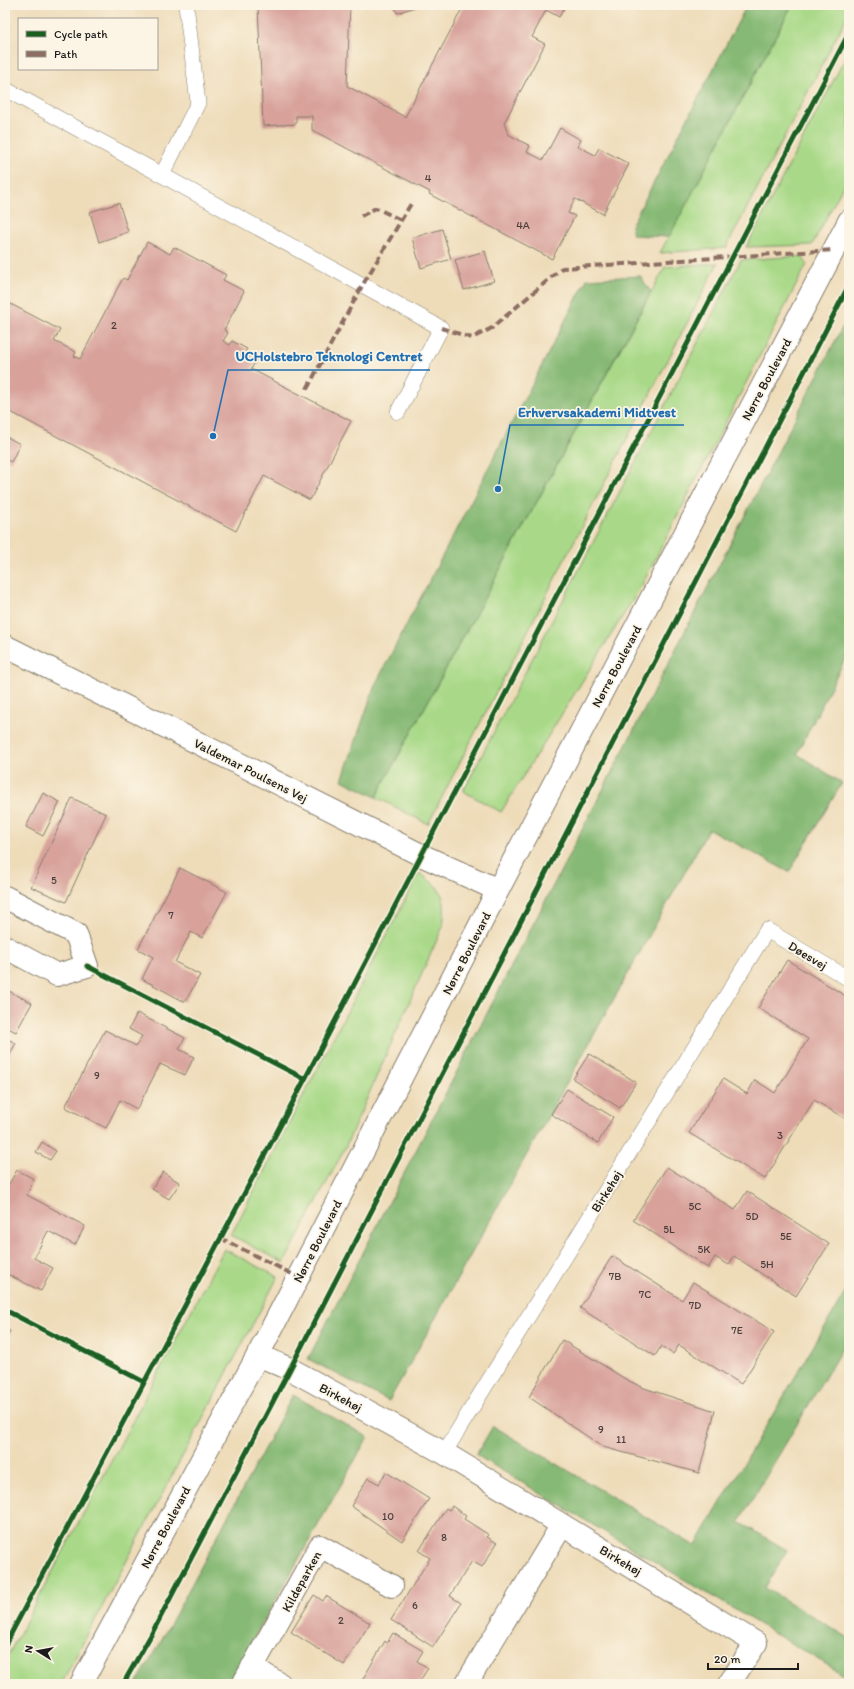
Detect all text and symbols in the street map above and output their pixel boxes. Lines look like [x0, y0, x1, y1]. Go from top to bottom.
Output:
legend [18, 18, 158, 70]
text: Cycle path [54, 27, 108, 41]
text: Path [54, 47, 77, 61]
house number: 4 [425, 172, 432, 185]
house number: 4A [516, 219, 530, 232]
house number: 2 [111, 319, 117, 332]
street label: Nørre Boulevard [738, 336, 794, 423]
callout: UCHolstebro Teknologi Centret [228, 344, 430, 370]
text: UCHolstebro Teknologi Centret [236, 348, 423, 365]
callout: Erhvervsakademi Midtvest [510, 399, 684, 425]
text: Erhvervsakademi Midtvest [518, 404, 677, 421]
street label: Nørre Boulevard [588, 623, 644, 710]
street label: Valdemar Poulsens Vej [191, 735, 310, 806]
house number: 5 [51, 874, 57, 887]
house number: 7 [168, 909, 174, 922]
street label: Nørre Boulevard [439, 909, 494, 997]
street label: Døesvej [786, 938, 830, 973]
house number: 9 [94, 1069, 100, 1082]
house number: 3 [777, 1129, 783, 1142]
street label: Birkehøj [588, 1168, 625, 1215]
street label: Nørre Boulevard [290, 1197, 345, 1285]
house number: 5C [689, 1200, 701, 1213]
house number: 5D [745, 1210, 759, 1223]
house number: 5L [663, 1223, 675, 1236]
house number: 5E [780, 1230, 792, 1243]
house number: 5K [698, 1243, 710, 1256]
house number: 5H [760, 1258, 774, 1271]
house number: 7B [609, 1270, 621, 1283]
house number: 7C [639, 1288, 651, 1301]
house number: 7D [689, 1299, 701, 1312]
house number: 7E [731, 1324, 743, 1337]
street label: Birkehøj [317, 1380, 365, 1415]
house number: 9 [598, 1423, 604, 1436]
house number: 11 [616, 1433, 626, 1446]
street label: Nørre Boulevard [137, 1484, 193, 1571]
house number: 10 [382, 1510, 394, 1523]
house number: 8 [441, 1531, 447, 1544]
street label: Birkehøj [597, 1542, 645, 1579]
street label: Kildeparken [279, 1548, 325, 1614]
house number: 6 [412, 1599, 418, 1612]
house number: 2 [338, 1614, 344, 1627]
north arrow [18, 1631, 58, 1671]
text: N [22, 1644, 36, 1654]
scale bar [708, 1645, 798, 1671]
text: 20 m [714, 1652, 741, 1666]

